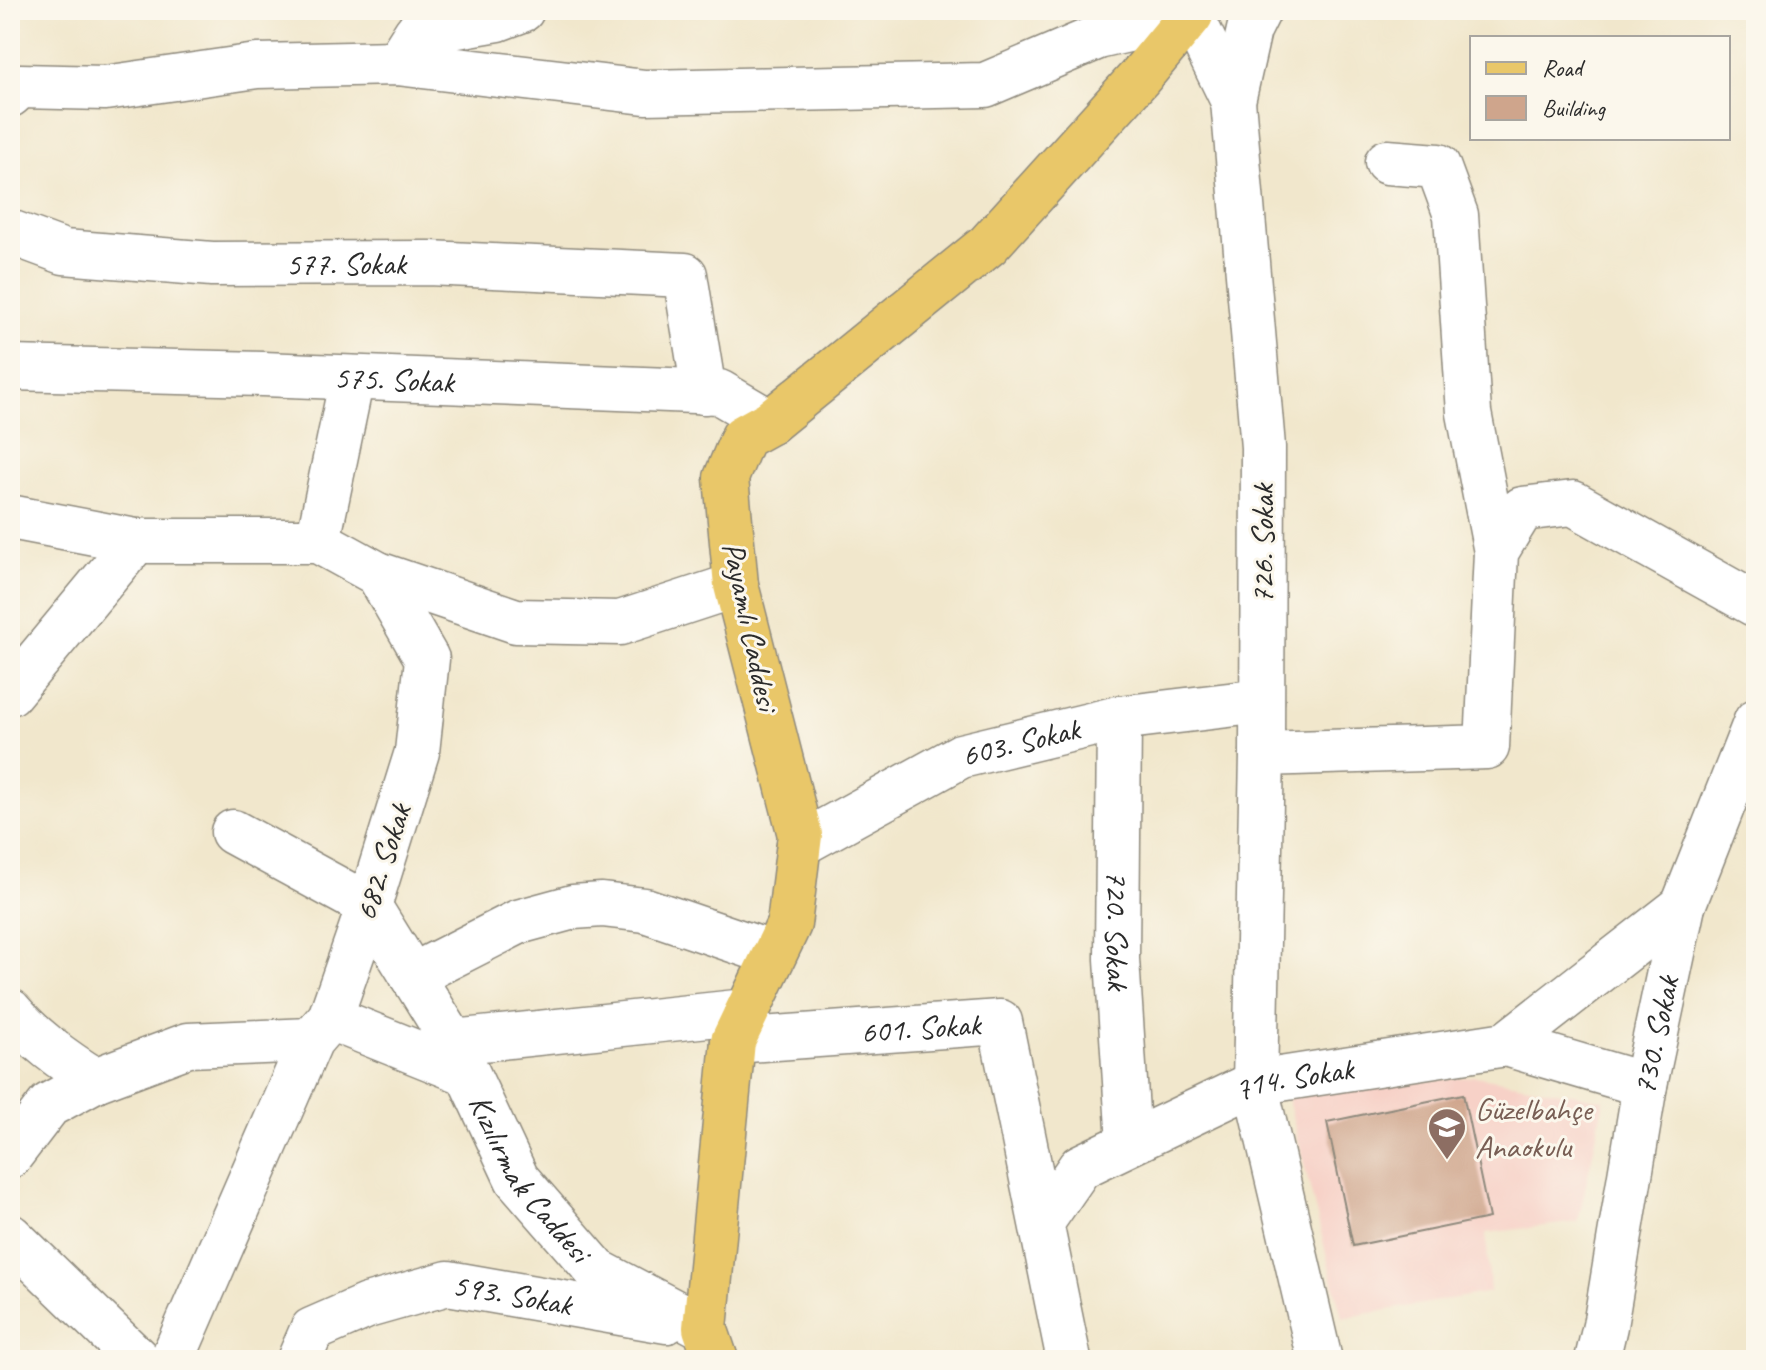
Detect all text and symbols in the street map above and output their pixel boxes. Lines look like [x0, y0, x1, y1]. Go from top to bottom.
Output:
legend [1470, 36, 1730, 140]
text: Road [1542, 53, 1586, 83]
text: Building [1542, 93, 1607, 123]
street label: 577. Sokak [286, 243, 408, 285]
street label: 575. Sokak [333, 357, 457, 403]
street label: 726. Sokak [1242, 482, 1283, 604]
street label: Payamlı Caddesi [713, 538, 789, 718]
street label: 603. Sokak [957, 708, 1086, 776]
street label: 682. Sokak [344, 797, 421, 926]
street label: 720. Sokak [1096, 870, 1139, 994]
street label: 730. Sokak [1624, 970, 1689, 1098]
street label: 601. Sokak [859, 1003, 984, 1053]
street label: 714. Sokak [1227, 1048, 1358, 1111]
street label: Kızılırmak Caddesi [459, 1088, 603, 1274]
place label: Güzelbahçe Anaokulu [1475, 1089, 1594, 1167]
school or university icon: Güzelbahçe Anaokulu [1426, 1106, 1468, 1161]
street label: 593. Sokak [449, 1264, 577, 1325]

